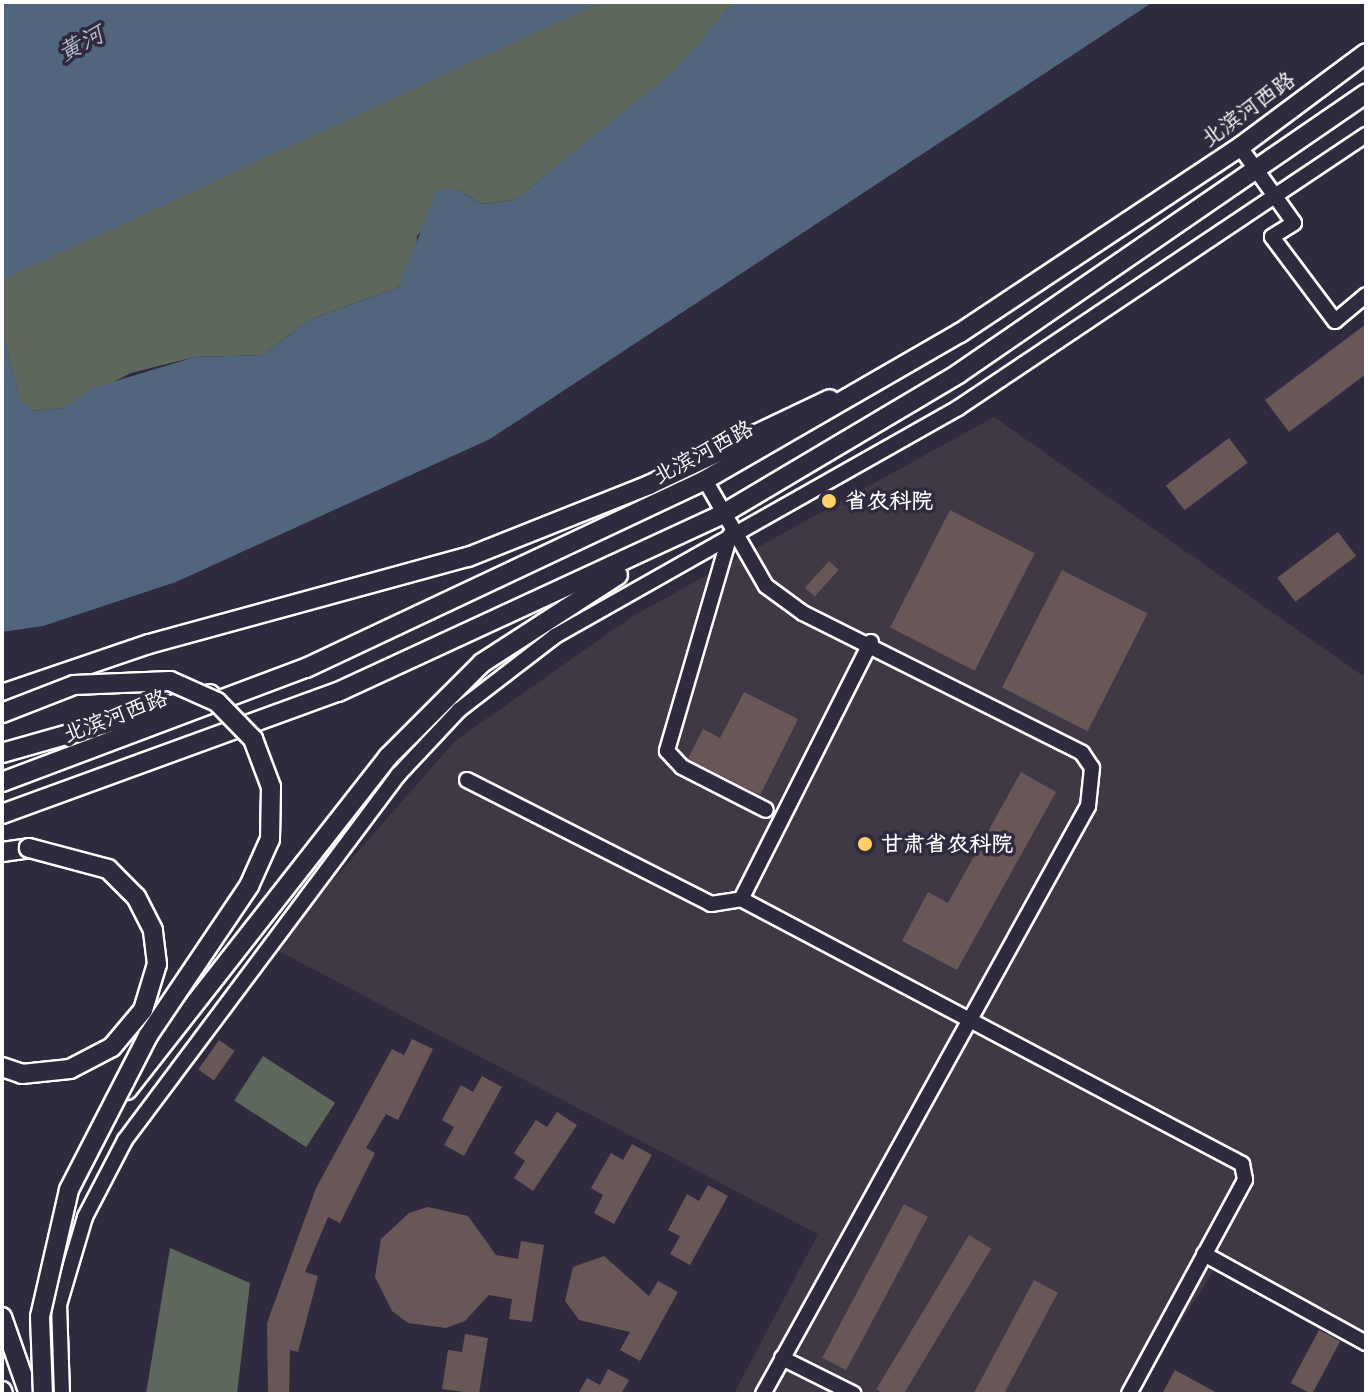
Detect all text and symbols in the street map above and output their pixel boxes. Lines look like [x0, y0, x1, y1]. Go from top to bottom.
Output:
water label: 黄河 [53, 20, 109, 68]
street label: 北滨河西路 [1196, 66, 1300, 152]
street label: 北滨河西路 [648, 415, 758, 489]
place label: 省农科院 [845, 488, 933, 514]
marker: 省农科院 [820, 492, 838, 510]
street label: 北滨河西路 [59, 684, 171, 748]
place label: 甘肃省农科院 [881, 831, 1013, 857]
marker: 甘肃省农科院 [856, 835, 874, 853]

